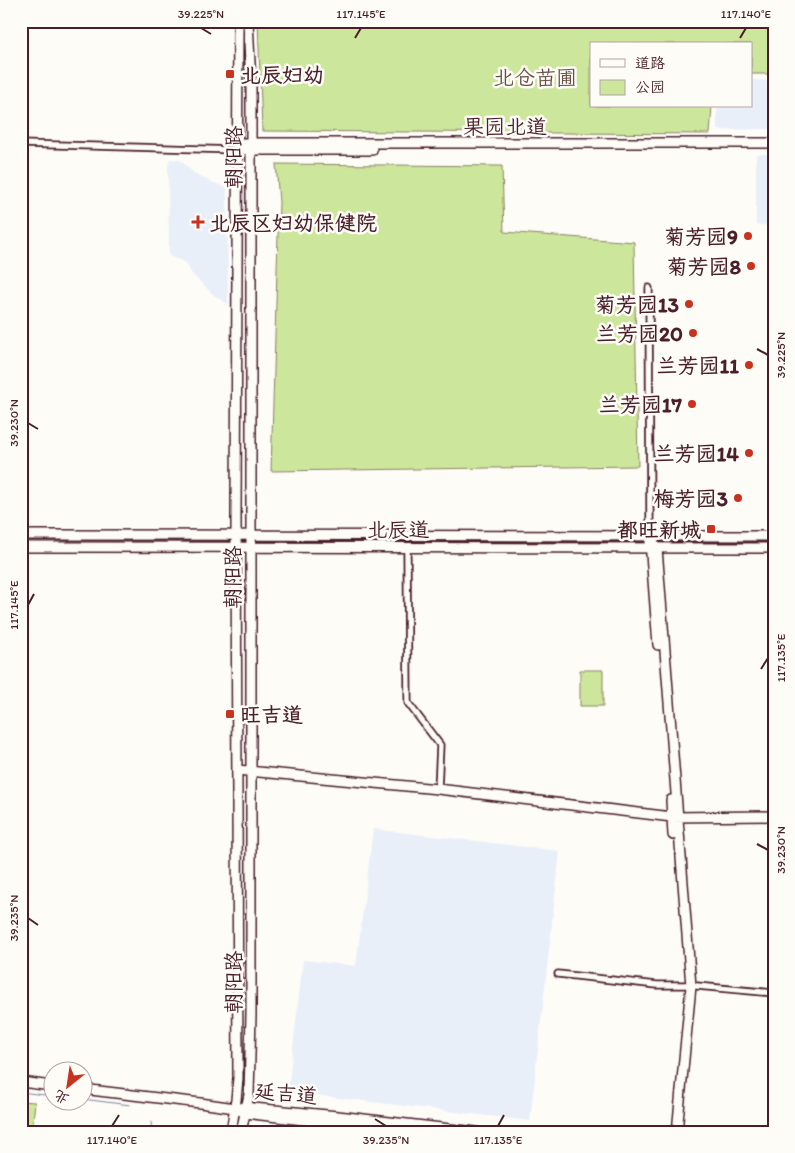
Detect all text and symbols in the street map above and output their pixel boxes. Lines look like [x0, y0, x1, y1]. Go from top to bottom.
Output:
text: 39.225°N [178, 7, 224, 21]
text: 117.145°E [336, 7, 386, 21]
text: 117.140°E [721, 7, 772, 21]
legend [590, 42, 752, 108]
text: 道路 [635, 54, 665, 72]
place label: 北辰妇幼 [240, 62, 324, 87]
park label: 北仓苗圃 [493, 65, 577, 90]
marker: 北辰妇幼 [224, 68, 236, 80]
text: 公园 [635, 78, 665, 96]
street label: 果园北道 [463, 114, 547, 139]
street label: 朝阳路 [221, 126, 246, 189]
place label: 北辰区妇幼保健院 [209, 210, 377, 235]
marker: 北辰区妇幼保健院 [191, 215, 205, 229]
place label: 菊芳园9 [664, 224, 738, 249]
marker: 菊芳园9 [742, 230, 754, 242]
place label: 菊芳园8 [666, 254, 741, 279]
marker: 菊芳园8 [745, 260, 757, 272]
place label: 菊芳园13 [595, 292, 679, 317]
marker: 菊芳园13 [683, 298, 695, 310]
place label: 兰芳园20 [596, 321, 683, 346]
marker: 兰芳园20 [687, 327, 699, 339]
text: 39.225°N [774, 332, 788, 378]
place label: 兰芳园11 [657, 353, 739, 378]
marker: 兰芳园11 [743, 359, 755, 371]
place label: 兰芳园17 [599, 392, 683, 417]
marker: 兰芳园17 [686, 398, 698, 410]
text: 39.230°N [7, 399, 21, 447]
place label: 兰芳园14 [654, 441, 739, 466]
marker: 兰芳园14 [743, 447, 755, 459]
place label: 梅芳园3 [654, 486, 728, 511]
marker: 梅芳园3 [732, 492, 744, 504]
street label: 北辰道 [367, 517, 430, 542]
place label: 都旺新城 [617, 517, 701, 542]
marker: 都旺新城 [705, 523, 717, 535]
street label: 朝阳路 [220, 546, 245, 609]
text: 117.145°E [7, 580, 21, 630]
text: 117.135°E [774, 633, 788, 682]
place label: 旺吉道 [240, 702, 303, 727]
marker: 旺吉道 [224, 708, 236, 720]
text: 39.230°N [774, 826, 788, 874]
text: 39.235°N [7, 895, 21, 941]
street label: 朝阳路 [221, 951, 246, 1014]
north arrow [42, 1060, 92, 1110]
street label: 延吉道 [254, 1078, 318, 1108]
text: 北 [51, 1086, 72, 1108]
text: 117.140°E [87, 1133, 138, 1147]
text: 39.235°N [363, 1133, 409, 1147]
text: 117.135°E [474, 1133, 523, 1147]

